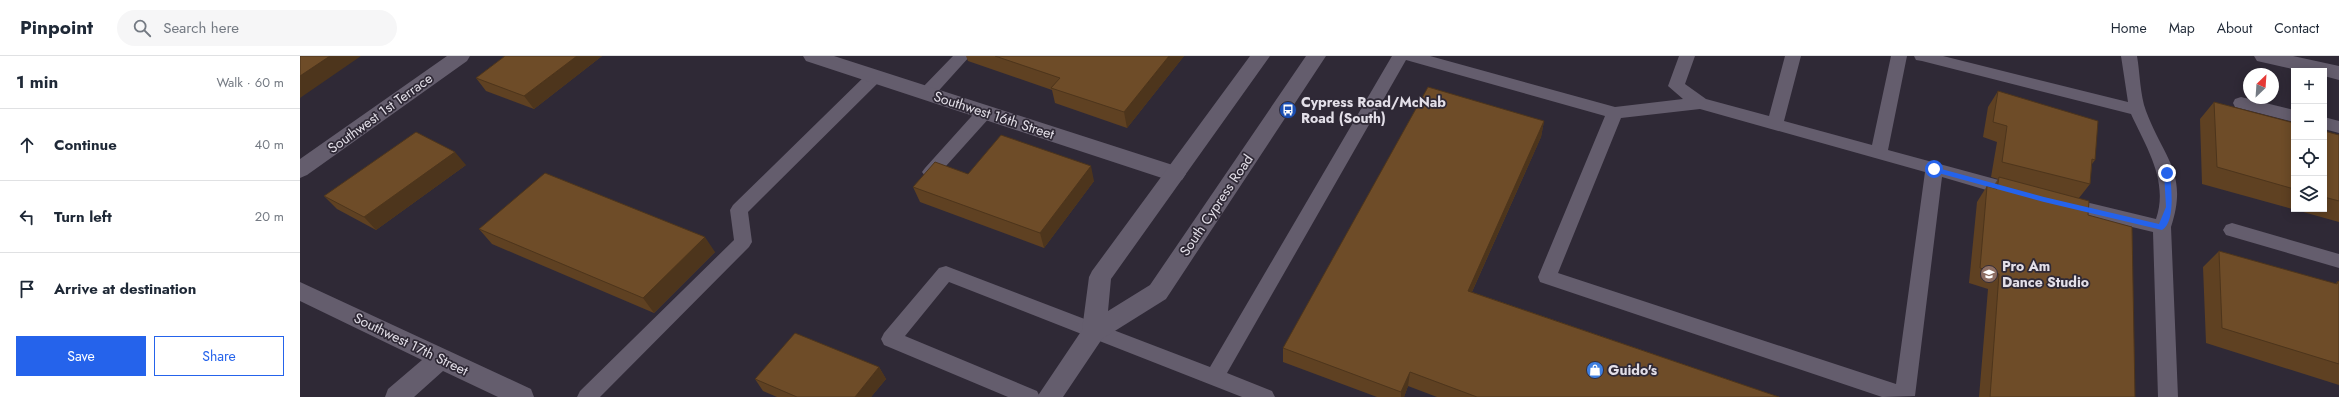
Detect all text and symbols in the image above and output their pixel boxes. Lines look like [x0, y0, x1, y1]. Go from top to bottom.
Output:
search box [117, 10, 397, 46]
text: Pinpoint [20, 14, 93, 41]
icon: search [131, 17, 153, 39]
text: Search here [163, 17, 239, 39]
text: Home [2111, 18, 2147, 38]
text: Map [2169, 18, 2195, 38]
text: About [2217, 18, 2252, 38]
text: Contact [2274, 18, 2319, 38]
street label: Southwest 1st Terrace [324, 68, 436, 158]
north arrow [2243, 68, 2279, 104]
map controls [2291, 68, 2327, 212]
button: + [2291, 68, 2327, 104]
text: 1 min [16, 70, 58, 94]
text: Walk · 60 m [216, 73, 284, 92]
street label: Southwest 16th Street [931, 86, 1057, 144]
place label: Cypress Road/McNab Road (South) [1301, 92, 1446, 128]
bus stop icon: Cypress Road/McNab Road (South) [1278, 100, 1298, 120]
button: − [2291, 104, 2327, 140]
icon: ahead [16, 134, 38, 156]
text: Continue [54, 134, 117, 156]
text: 40 m [255, 135, 284, 154]
button: locate [2291, 140, 2327, 176]
street label: South Cypress Road [1174, 150, 1258, 260]
route start [1925, 160, 1943, 178]
route end [2158, 164, 2176, 182]
button: layers [2291, 176, 2327, 212]
icon: left [16, 206, 38, 228]
text: Turn left [54, 206, 112, 228]
text: 20 m [255, 207, 284, 226]
place label: Pro Am Dance Studio [2002, 256, 2089, 292]
school or university icon: Pro Am Dance Studio [1979, 264, 1999, 284]
icon: arrive [16, 278, 38, 300]
text: Arrive at destination [54, 278, 196, 300]
street label: Southwest 17th Street [350, 308, 472, 381]
button: Save [16, 336, 146, 376]
button: Share [154, 336, 284, 376]
shop icon: Guido's [1585, 360, 1605, 380]
place label: Guido's [1608, 360, 1658, 380]

